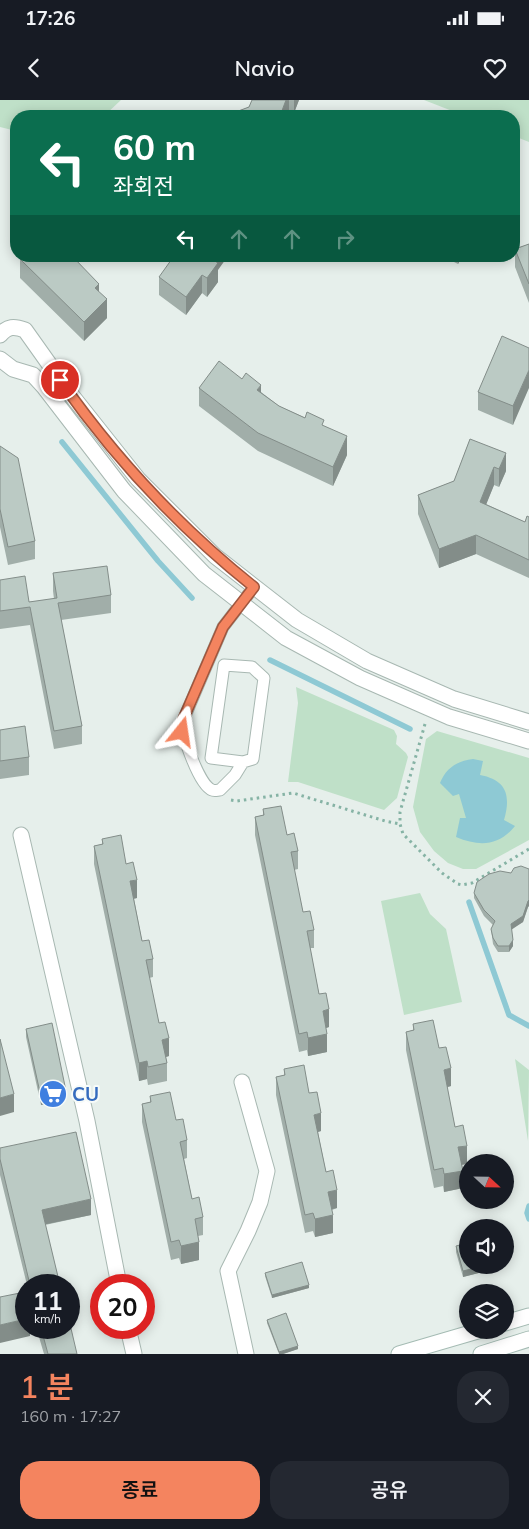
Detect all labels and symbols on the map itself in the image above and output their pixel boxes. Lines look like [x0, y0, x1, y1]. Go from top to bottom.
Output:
pin [39, 359, 81, 401]
position arrow [155, 705, 207, 757]
supermarket icon: CU [38, 1079, 68, 1109]
place label: CU [72, 1082, 99, 1106]
north arrow [459, 1154, 514, 1209]
speed limit sign: 20 [90, 1274, 155, 1339]

